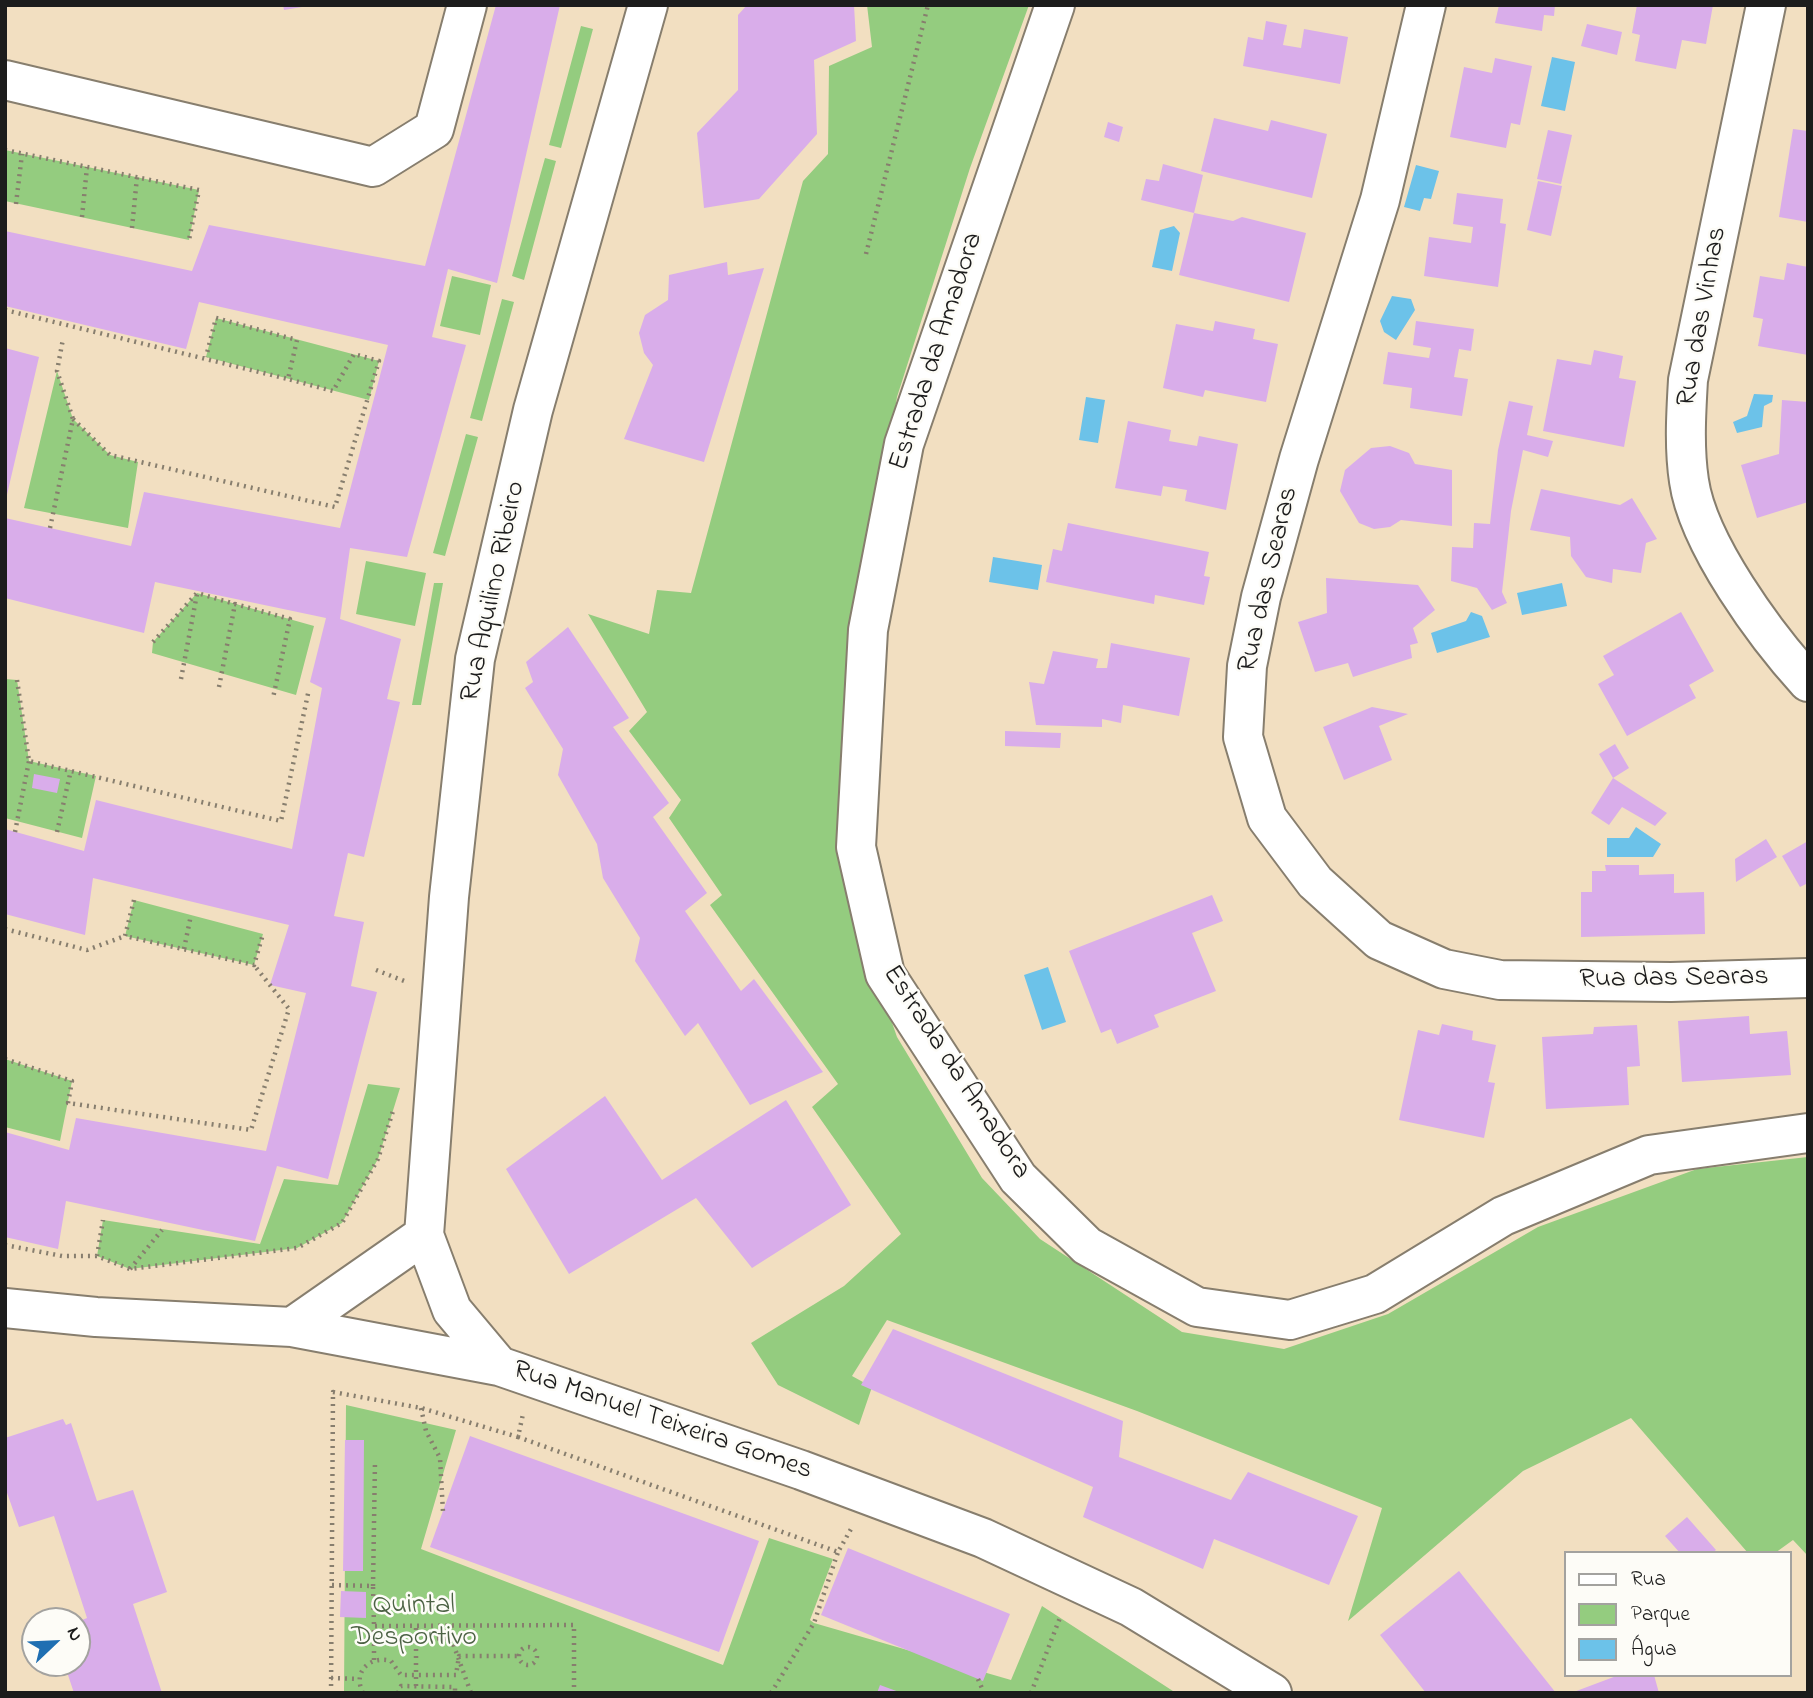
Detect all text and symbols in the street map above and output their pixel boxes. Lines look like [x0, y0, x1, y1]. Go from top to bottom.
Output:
street label: Rua das Vinhas [1672, 225, 1736, 409]
street label: Estrada da Amadora [884, 229, 992, 475]
street label: Rua Aquilino Ribeiro [455, 479, 535, 705]
street label: Rua das Searas [1232, 484, 1308, 676]
street label: Estrada da Amadora [873, 960, 1037, 1186]
street label: Rua das Searas [1579, 962, 1769, 998]
street label: Rua Manuel Teixeira Gomes [508, 1355, 816, 1489]
legend [1564, 1551, 1792, 1677]
text: Rua [1631, 1565, 1666, 1595]
park label: Quintal Desportivo [351, 1590, 477, 1656]
text: Parque [1631, 1600, 1690, 1630]
north arrow [21, 1607, 91, 1677]
text: N [59, 1623, 89, 1646]
text: Água [1631, 1635, 1677, 1665]

